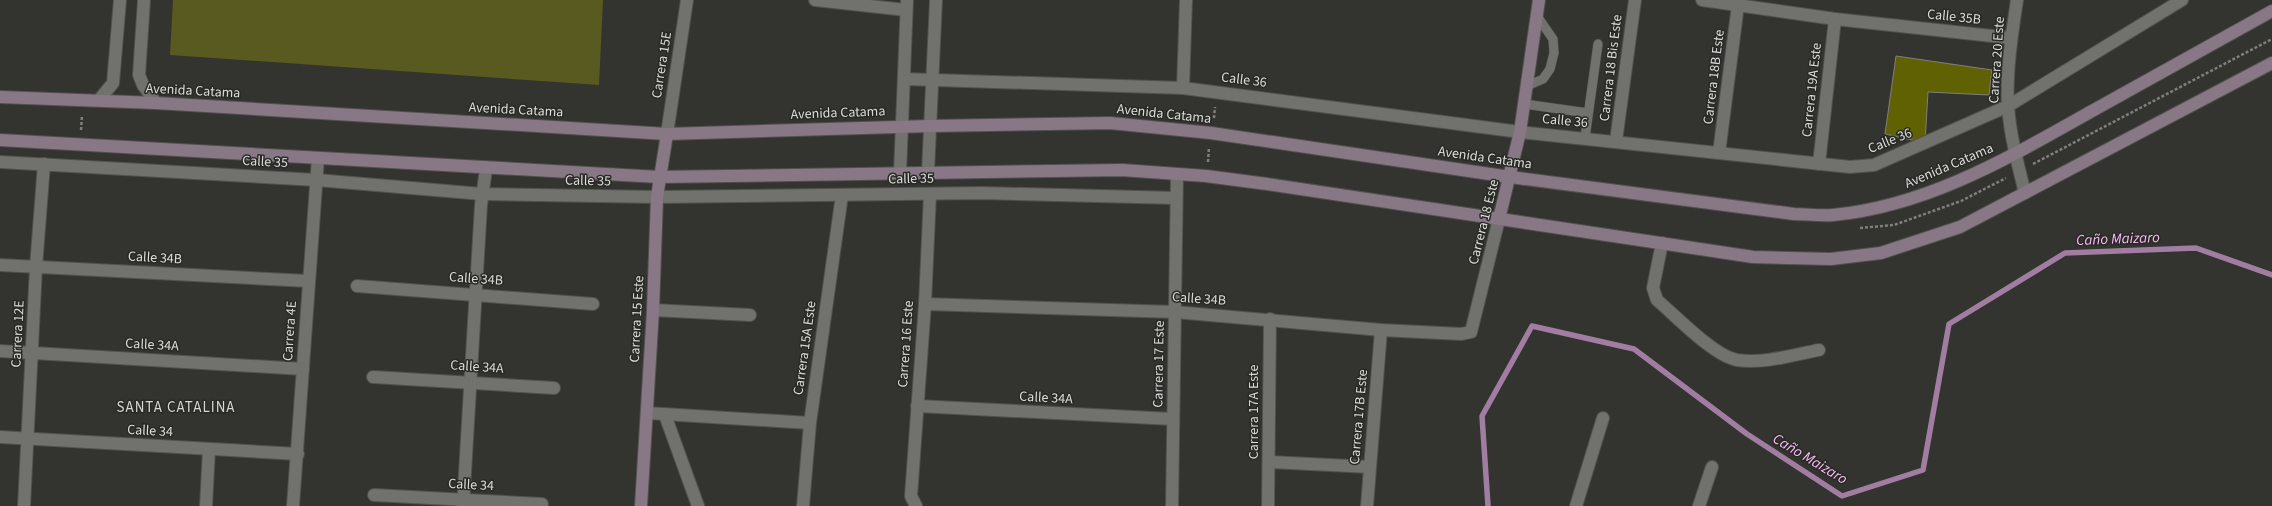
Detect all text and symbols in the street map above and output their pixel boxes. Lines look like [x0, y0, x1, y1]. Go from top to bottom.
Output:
street label: Calle 35B [1926, 4, 1982, 30]
street label: Carrera 18 Bis Este [1595, 13, 1627, 123]
street label: Carrera 20 Este [1984, 16, 2010, 104]
street label: Carrera 18B Este [1698, 28, 1730, 126]
street label: Carrera 15E [647, 30, 677, 100]
street label: Carrera 19A Este [1797, 42, 1827, 138]
street label: Calle 36 [1220, 67, 1268, 93]
street label: Avenida Catama [145, 79, 241, 103]
street label: Avenida Catama [468, 98, 564, 122]
street label: Avenida Catama [1116, 99, 1212, 129]
street label: Avenida Catama [790, 101, 886, 125]
street label: Calle 36 [1541, 109, 1589, 133]
street label: Calle 36 [1865, 123, 1915, 159]
street label: Avenida Catama [1902, 138, 1996, 194]
street label: Avenida Catama [1437, 142, 1533, 174]
street label: Calle 35 [242, 151, 288, 173]
street label: Calle 35 [888, 169, 934, 189]
street label: Calle 35 [565, 171, 611, 191]
street label: Carrera 18 Este [1464, 177, 1504, 267]
water label: Caño Maizaro [2076, 227, 2161, 251]
street label: Calle 34B [127, 247, 183, 269]
street label: Calle 34B [448, 267, 504, 291]
street label: Carrera 15 Este [625, 275, 649, 363]
street label: Calle 34B [1171, 287, 1227, 311]
street label: Carrera 12E [6, 300, 30, 368]
street label: Carrera 4E [278, 300, 302, 362]
street label: Carrera 15A Este [789, 300, 822, 396]
street label: Carrera 16 Este [893, 300, 919, 388]
street label: Carrera 17 Este [1148, 320, 1170, 408]
street label: Calle 34A [125, 334, 180, 356]
street label: Calle 34A [450, 355, 505, 379]
street label: Carrera 17A Este [1244, 365, 1264, 459]
street label: Carrera 17B Este [1345, 369, 1373, 465]
street label: Calle 34A [1019, 387, 1074, 409]
district label: SANTA CATALINA [116, 397, 236, 418]
street label: Calle 34 [127, 420, 173, 442]
water label: Caño Maizaro [1769, 428, 1852, 490]
street label: Calle 34 [448, 474, 494, 496]

